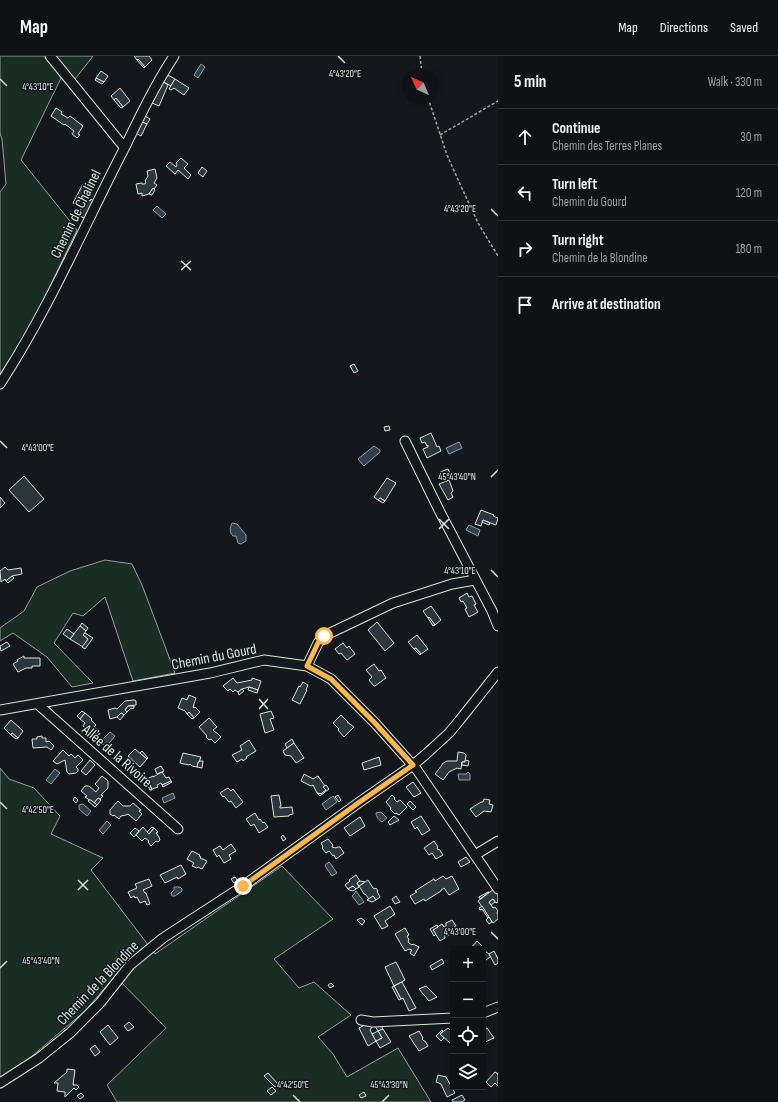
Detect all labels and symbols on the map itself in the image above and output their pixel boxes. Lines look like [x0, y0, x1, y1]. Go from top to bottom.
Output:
text: 4°43'20"E [329, 68, 361, 80]
north arrow [402, 68, 438, 104]
text: 4°43'10"E [22, 81, 54, 93]
street label: Chemin de Chalinel [46, 167, 106, 261]
text: 4°43'20"E [444, 203, 476, 215]
text: 4°43'00"E [22, 442, 54, 454]
text: 45°43'40"N [438, 471, 476, 483]
text: 4°43'10"E [444, 565, 476, 577]
route start [315, 627, 333, 645]
street label: Chemin du Gourd [170, 639, 258, 675]
street label: Allée de la Rivoire [77, 720, 156, 792]
text: 4°42'50"E [22, 804, 54, 816]
route end [234, 877, 252, 895]
text: 4°43'00"E [444, 926, 476, 938]
street label: Chemin de la Blondine [53, 937, 143, 1029]
text: 45°43'40"N [22, 955, 60, 967]
text: 4°42'50"E [277, 1079, 309, 1091]
text: 45°43'30"N [370, 1079, 408, 1091]

